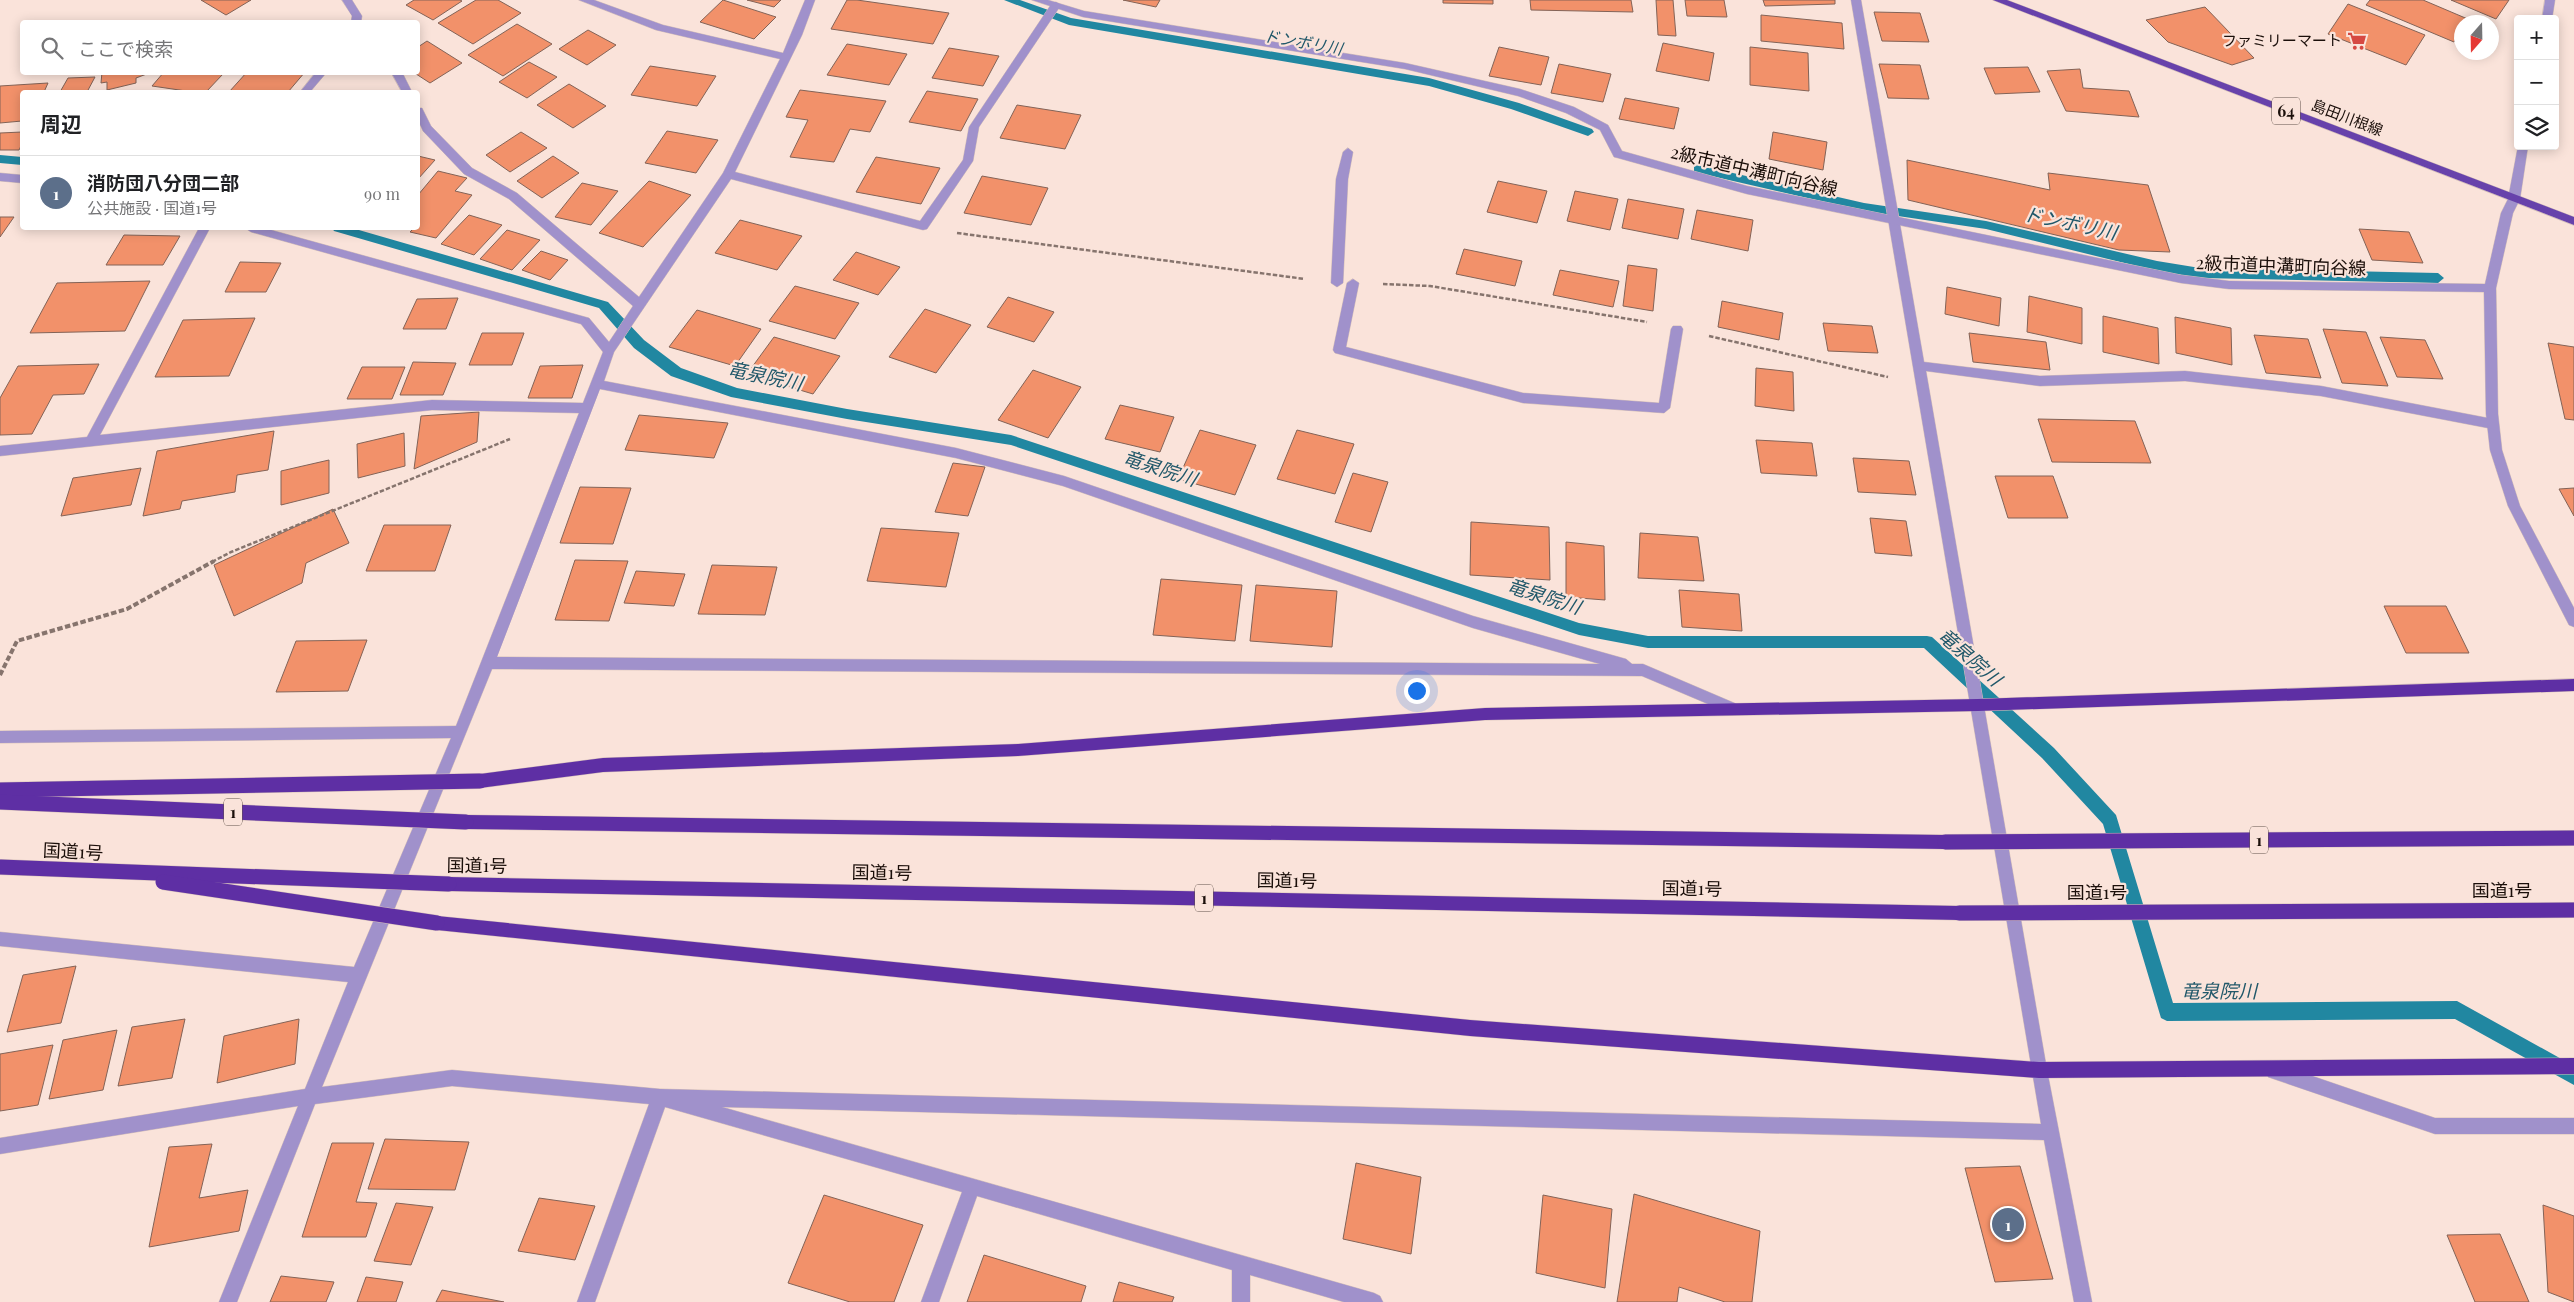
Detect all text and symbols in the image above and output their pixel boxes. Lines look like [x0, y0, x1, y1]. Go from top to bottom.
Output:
north arrow [2454, 15, 2499, 60]
map controls [2514, 15, 2559, 150]
button: + [2514, 15, 2559, 60]
search box [20, 20, 420, 75]
water label: ドンボリ川 [1262, 24, 1346, 59]
place label: ファミリーマート [2222, 30, 2342, 50]
supermarket icon: ファミリーマート [2346, 30, 2368, 52]
icon: search [38, 34, 66, 62]
text: ここで検索 [78, 35, 173, 61]
button: − [2514, 60, 2559, 105]
street label: 島田川根線 [2309, 94, 2386, 140]
road number: 64 [2272, 98, 2300, 124]
button: layers [2514, 105, 2559, 150]
text: 周辺 [40, 109, 82, 137]
street label: 2級市道中溝町向谷線 [1668, 139, 1840, 201]
text: 消防団八分団二部 [87, 169, 239, 195]
text: 1 [53, 183, 59, 204]
text: 90 m [364, 183, 400, 204]
text: 公共施設 · 国道1号 [87, 197, 217, 218]
water label: ドンボリ川 [2021, 199, 2121, 245]
street label: 2級市道中溝町向谷線 [2195, 250, 2367, 280]
water label: 竜泉院川 [725, 354, 807, 396]
water label: 竜泉院川 [1120, 443, 1202, 492]
water label: 竜泉院川 [1504, 571, 1586, 620]
water label: 竜泉院川 [1933, 621, 2009, 692]
your location [1404, 678, 1430, 704]
road number: 1 [224, 799, 242, 826]
road number: 1 [2250, 826, 2268, 854]
street label: 国道1号 [42, 837, 104, 865]
street label: 国道1号 [446, 852, 508, 878]
street label: 国道1号 [851, 859, 913, 885]
street label: 国道1号 [1256, 867, 1318, 893]
street label: 国道1号 [1661, 875, 1723, 901]
street label: 国道1号 [2472, 878, 2532, 902]
street label: 国道1号 [2067, 880, 2127, 904]
road number: 1 [1195, 884, 1213, 911]
water label: 竜泉院川 [2181, 977, 2259, 1003]
pin: 1 [1992, 1205, 2024, 1243]

